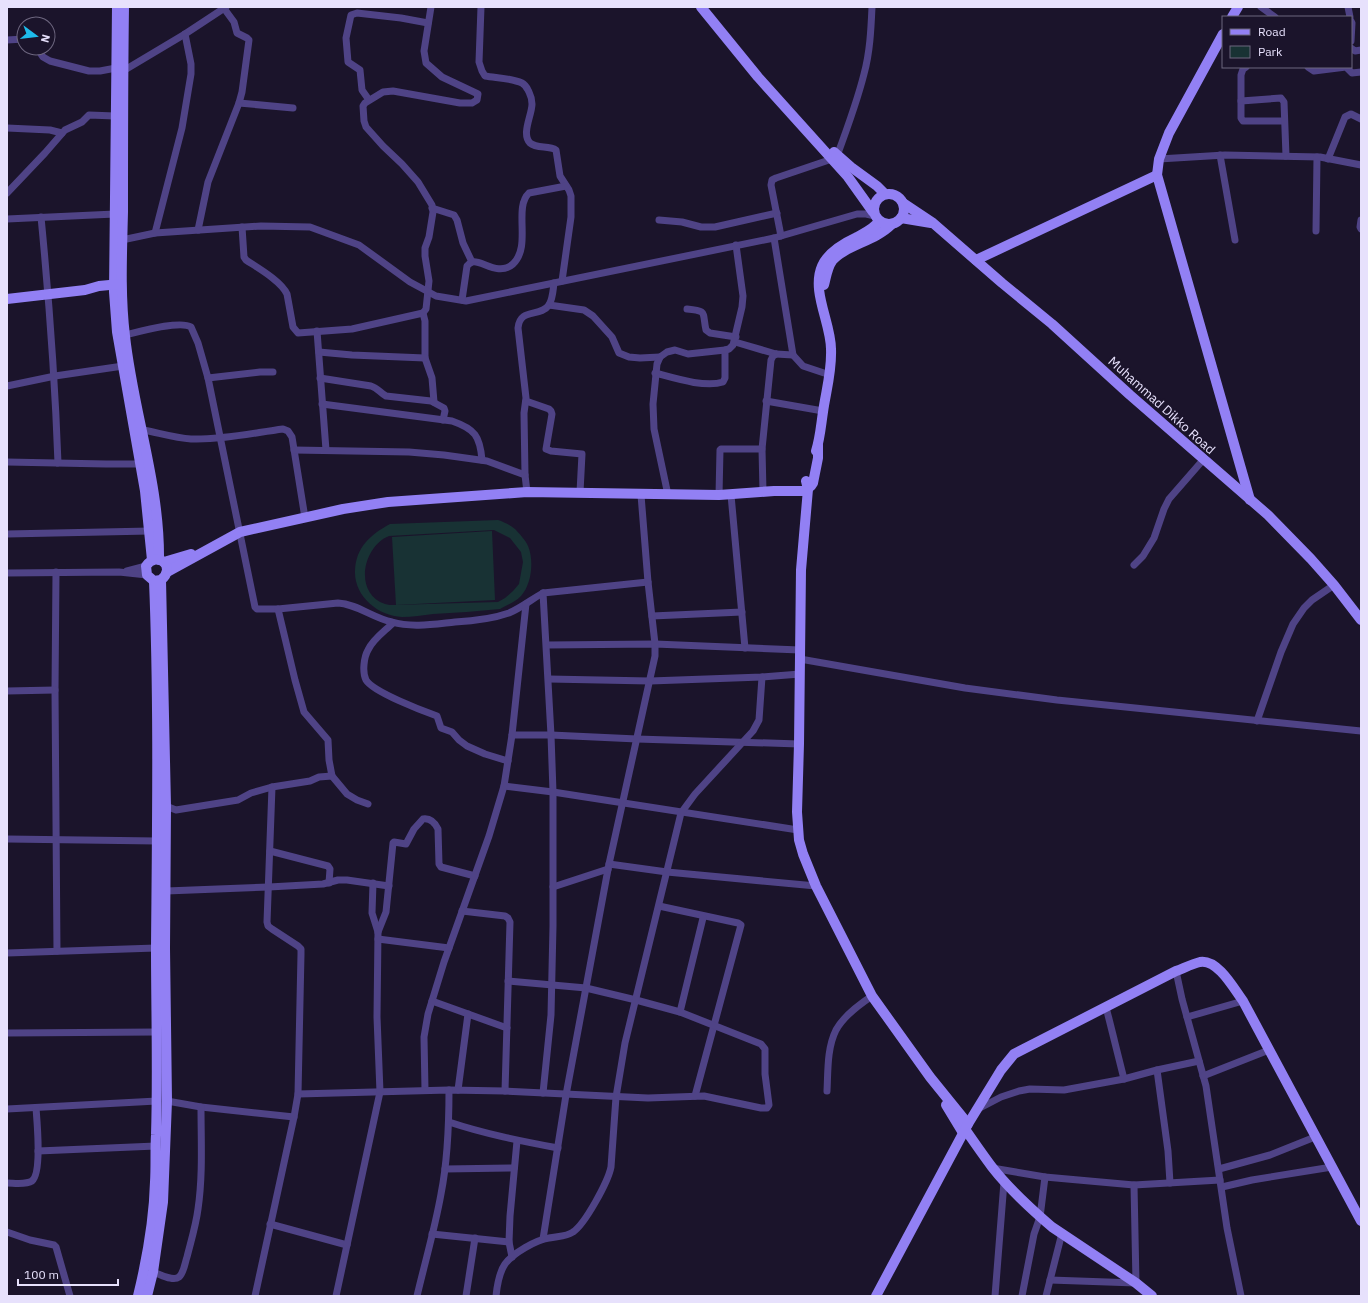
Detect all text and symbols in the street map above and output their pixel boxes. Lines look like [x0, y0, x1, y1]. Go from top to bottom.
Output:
north arrow [16, 16, 56, 56]
legend [1222, 16, 1352, 68]
text: Road [1258, 24, 1286, 39]
text: N [38, 33, 53, 44]
text: Park [1258, 44, 1283, 59]
street label: Muhammad Dikko Road [1105, 353, 1219, 458]
scale bar [18, 1261, 118, 1287]
text: 100 m [24, 1267, 59, 1282]

